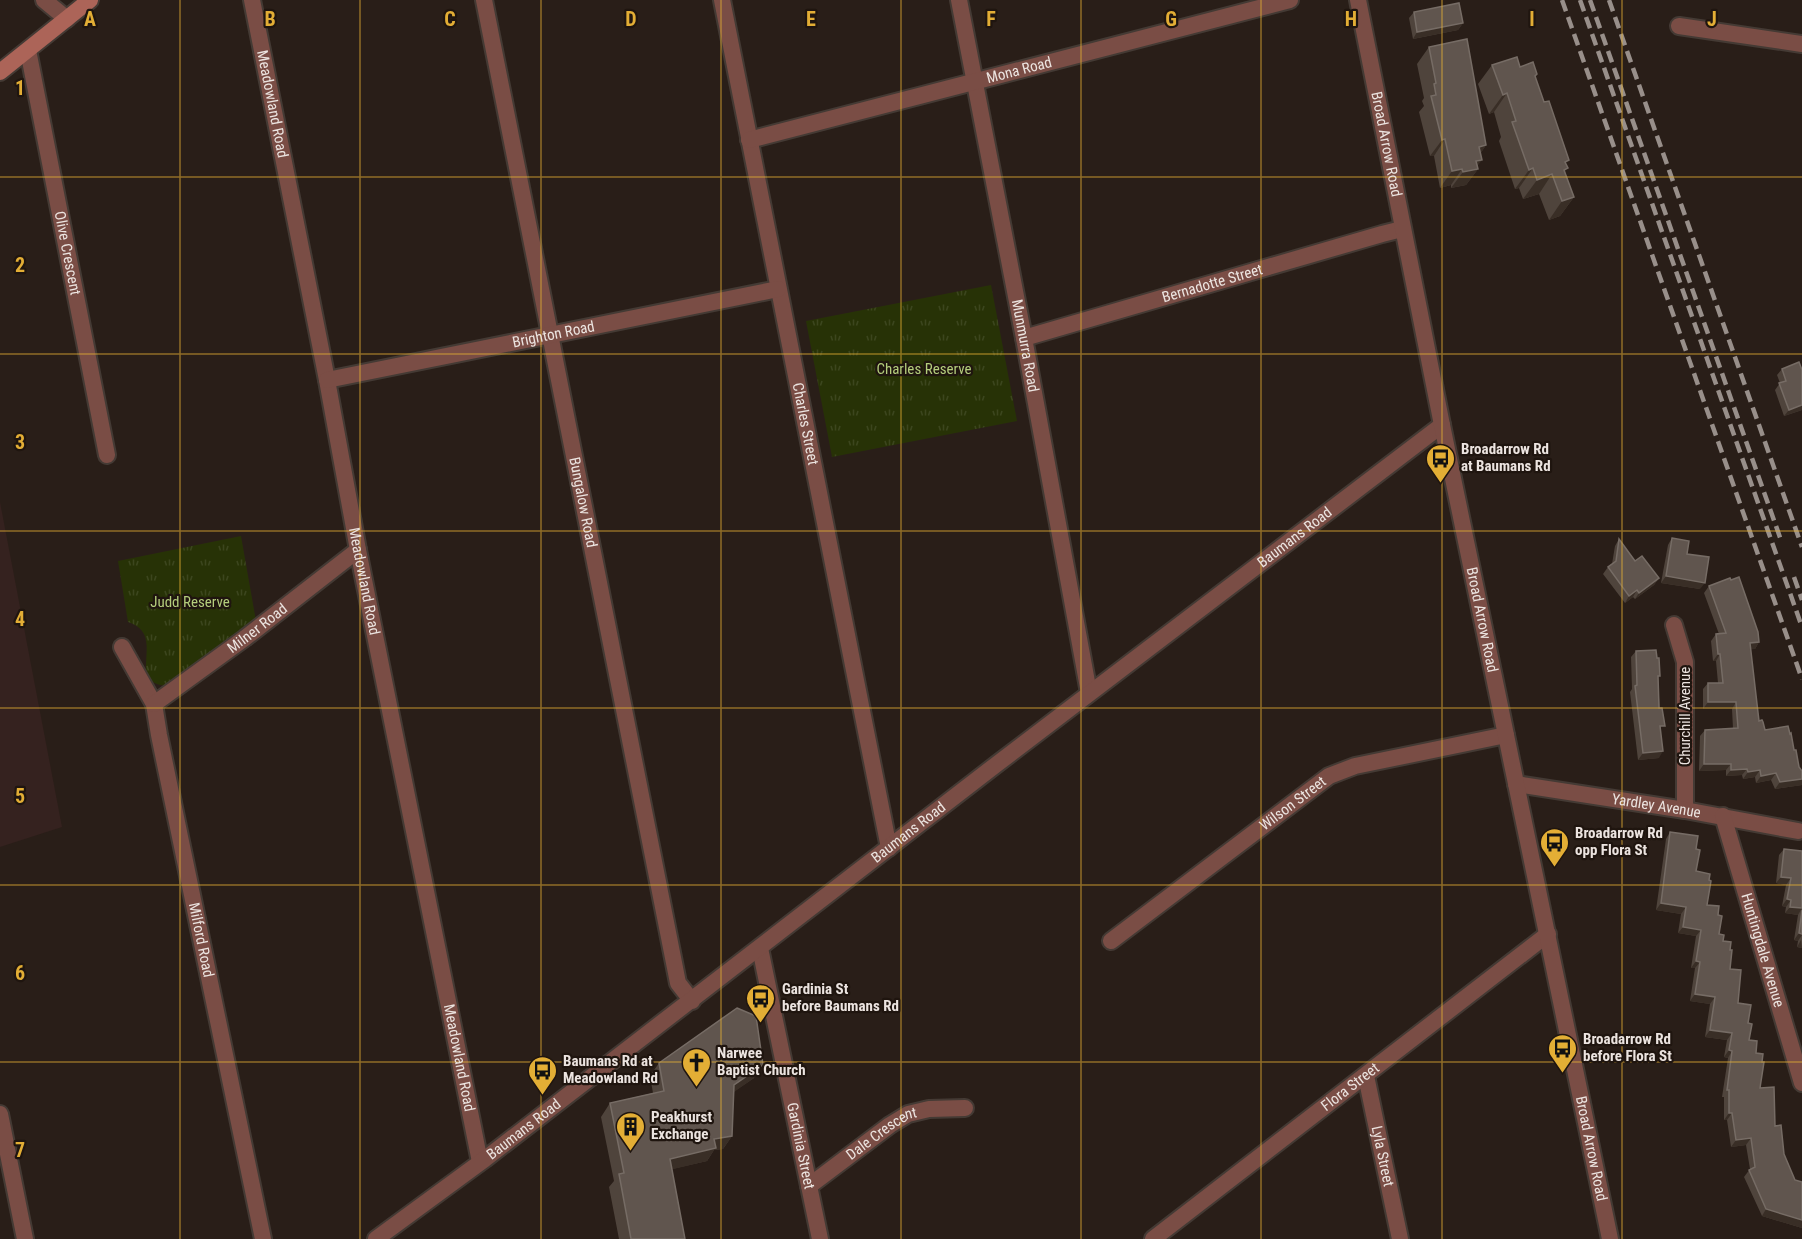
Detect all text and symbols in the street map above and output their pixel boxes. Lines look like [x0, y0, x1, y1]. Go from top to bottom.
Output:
text: A [84, 7, 96, 31]
text: B [264, 7, 276, 31]
text: C [444, 7, 456, 31]
text: D [625, 7, 637, 31]
text: E [806, 7, 816, 31]
text: F [986, 7, 996, 31]
text: G [1165, 7, 1177, 31]
text: H [1345, 7, 1357, 31]
text: I [1529, 7, 1535, 31]
text: J [1707, 7, 1717, 31]
street label: Meadowland Road [253, 49, 292, 159]
street label: Mona Road [984, 53, 1054, 87]
text: 1 [15, 76, 25, 100]
street label: Broad Arrow Road [1367, 90, 1406, 198]
street label: Olive Crescent [51, 210, 85, 297]
text: 2 [15, 253, 25, 277]
street label: Bernadotte Street [1160, 260, 1265, 306]
street label: Munmurra Road [1008, 298, 1043, 394]
street label: Brighton Road [511, 317, 596, 351]
park label: Charles Reserve [876, 360, 972, 378]
street label: Charles Street [789, 381, 822, 467]
text: 3 [15, 430, 25, 454]
place label: Broadarrow Rd at Baumans Rd [1461, 440, 1551, 475]
bus stop icon: Broadarrow Rd at Baumans Rd [1424, 442, 1456, 484]
street label: Bungalow Road [565, 456, 601, 549]
street label: Baumans Road [1254, 503, 1335, 571]
street label: Meadowland Road [345, 526, 384, 637]
street label: Broad Arrow Road [1463, 566, 1502, 674]
park label: Judd Reserve [150, 593, 230, 611]
street label: Milner Road [224, 600, 291, 657]
text: 4 [15, 607, 25, 631]
street label: Churchill Avenue [1676, 667, 1694, 765]
street label: Wilson Street [1256, 772, 1330, 834]
text: 5 [15, 784, 25, 808]
street label: Yardley Avenue [1611, 790, 1702, 822]
street label: Baumans Road [868, 798, 949, 867]
place label: Broadarrow Rd opp Flora St [1575, 824, 1663, 859]
bus stop icon: Broadarrow Rd opp Flora St [1538, 826, 1570, 868]
street label: Huntingdale Avenue [1737, 891, 1788, 1009]
street label: Milford Road [185, 901, 218, 979]
text: 6 [15, 961, 25, 985]
place label: Gardinia St before Baumans Rd [782, 980, 899, 1015]
bus stop icon: Gardinia St before Baumans Rd [745, 982, 777, 1024]
street label: Meadowland Road [440, 1003, 479, 1113]
place label: Broadarrow Rd before Flora St [1583, 1030, 1672, 1065]
bus stop icon: Broadarrow Rd before Flora St [1546, 1032, 1578, 1074]
place label: Narwee Baptist Church [717, 1044, 806, 1079]
church icon: Narwee Baptist Church [680, 1046, 712, 1088]
place label: Baumans Rd at Meadowland Rd [563, 1052, 658, 1087]
bus stop icon: Baumans Rd at Meadowland Rd [526, 1054, 558, 1096]
street label: Flora Street [1318, 1059, 1383, 1115]
street label: Broad Arrow Road [1572, 1094, 1611, 1203]
street label: Baumans Road [483, 1095, 564, 1163]
street label: Gardinia Street [783, 1101, 818, 1191]
street label: Dale Crescent [843, 1103, 918, 1164]
place label: Peakhurst Exchange [651, 1108, 712, 1143]
building icon: Peakhurst Exchange [614, 1110, 646, 1152]
street label: Lyla Street [1368, 1124, 1398, 1188]
text: 7 [15, 1138, 25, 1162]

